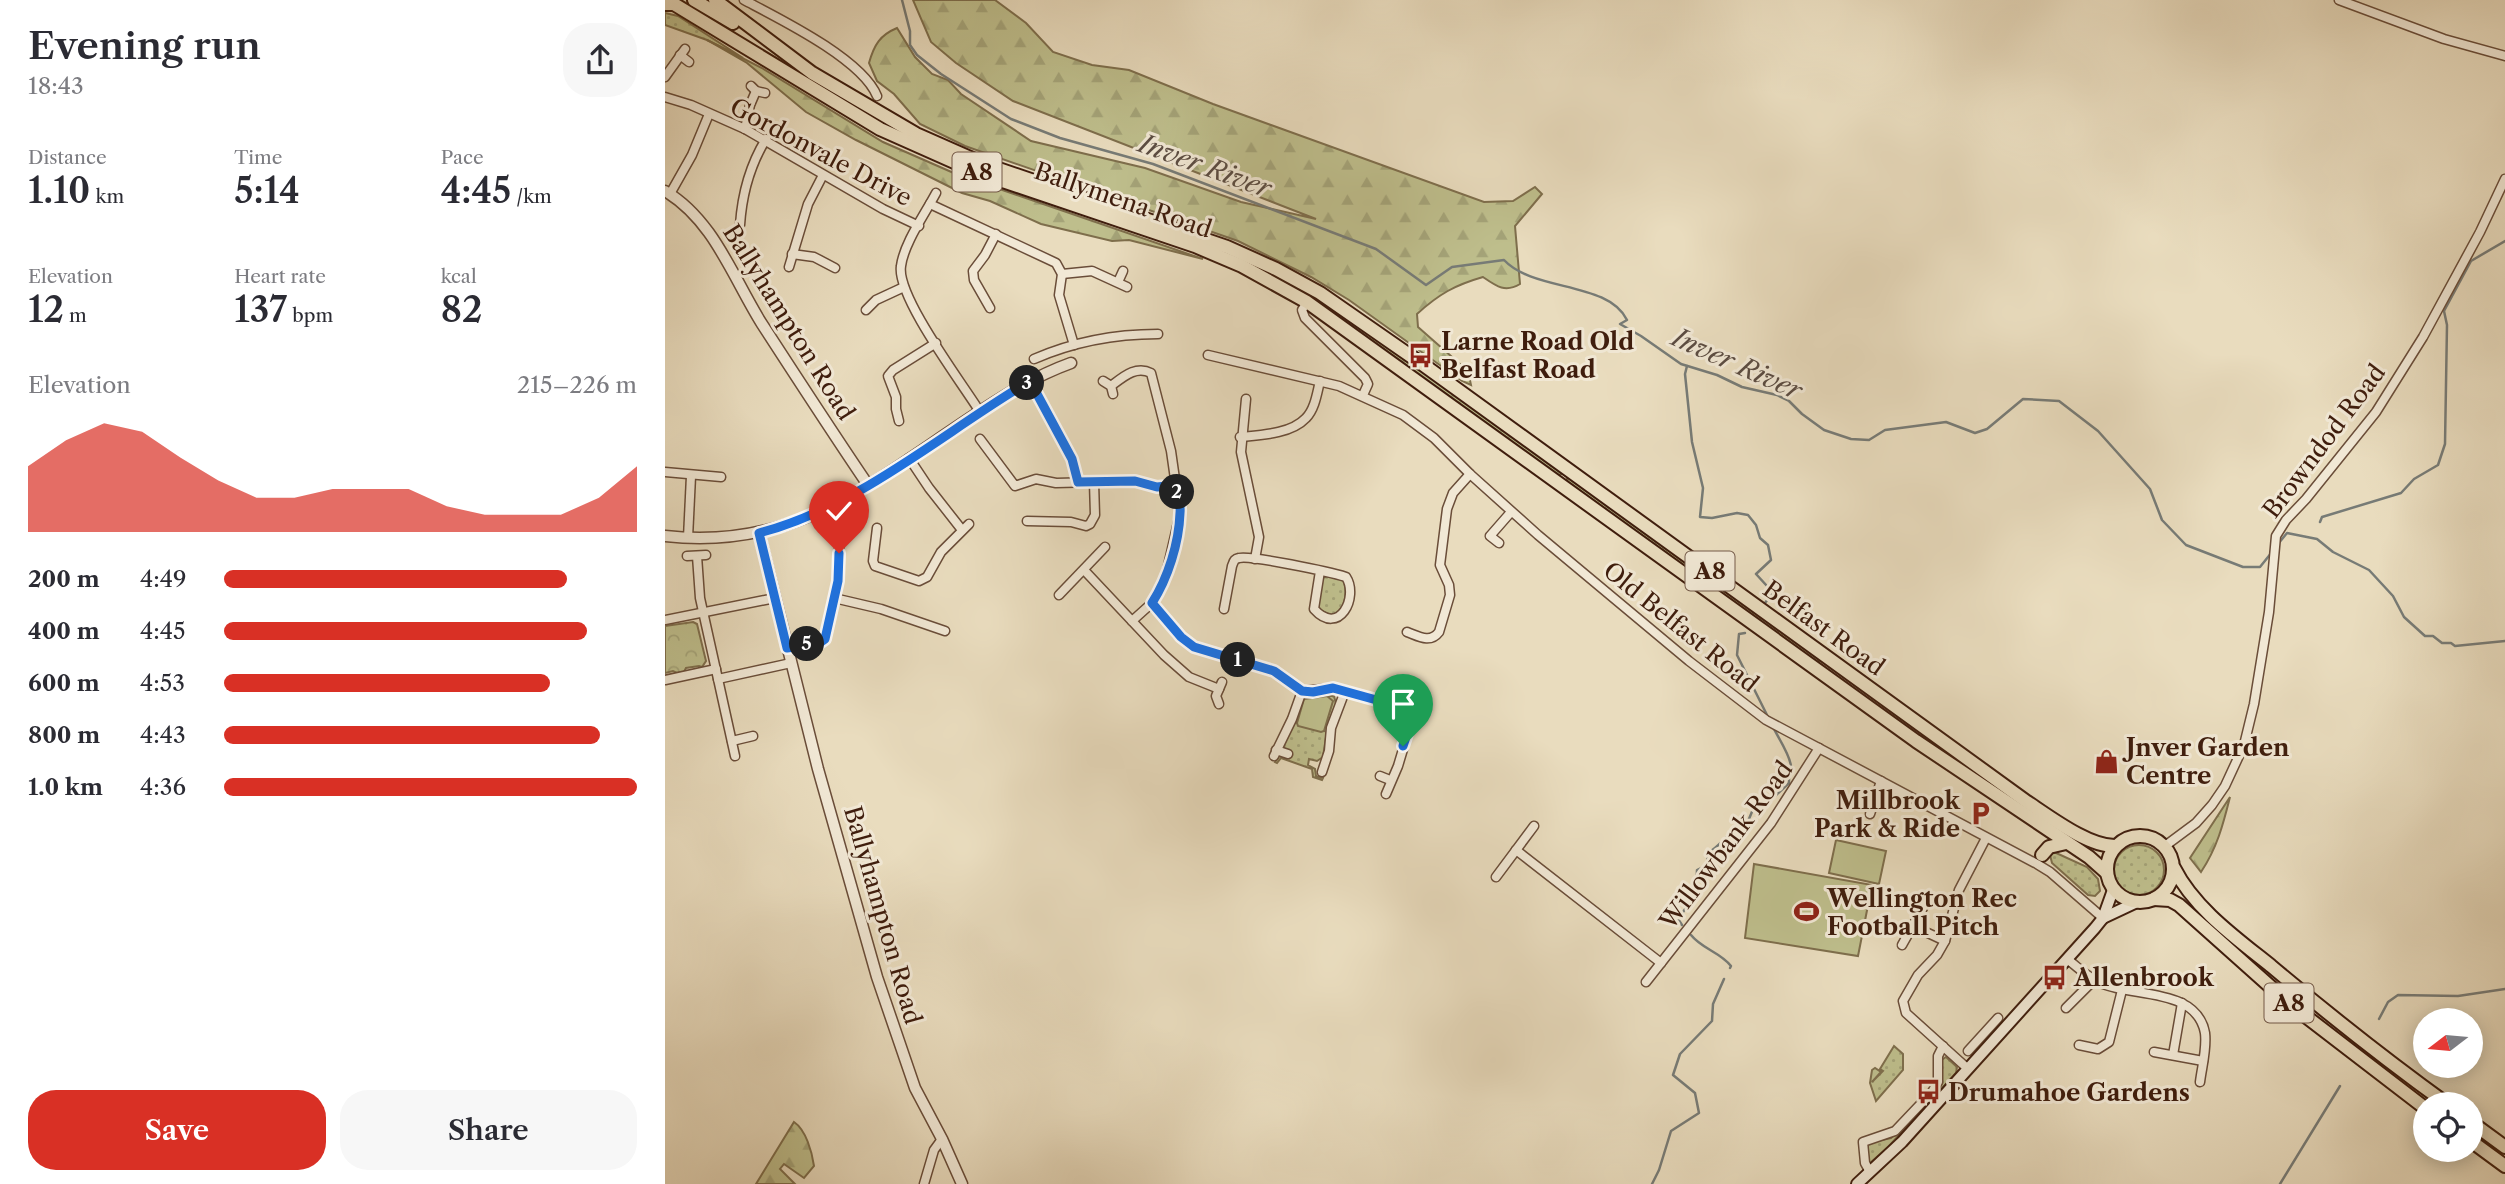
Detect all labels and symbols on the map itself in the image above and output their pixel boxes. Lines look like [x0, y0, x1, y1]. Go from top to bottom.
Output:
street label: Gordonvale Drive [725, 92, 917, 212]
water label: Inver River [1132, 127, 1277, 205]
road number: A8 [953, 153, 1001, 192]
street label: Ballymena Road [1030, 156, 1216, 244]
street label: Ballyhampton Road [717, 219, 861, 426]
water label: Inver River [1665, 320, 1809, 408]
place label: Larne Road Old Belfast Road [1441, 327, 1634, 384]
bus stop icon: Larne Road Old Belfast Road [1407, 341, 1435, 369]
street label: Browndod Road [2257, 358, 2392, 524]
pin: 3 [1009, 366, 1045, 400]
pin: 2 [1159, 475, 1195, 510]
pin [809, 481, 869, 553]
road number: A8 [1685, 552, 1735, 590]
street label: Old Belfast Road [1598, 556, 1765, 699]
street label: Belfast Road [1758, 574, 1891, 682]
pin: 5 [789, 626, 825, 662]
pin: 1 [1221, 642, 1255, 678]
pin [1373, 674, 1433, 746]
place label: Jnver Garden Centre [2122, 733, 2290, 790]
shop icon: Jnver Garden Centre [2092, 747, 2120, 775]
street label: Willowbank Road [1653, 755, 1799, 936]
place label: Millbrook Park & Ride [1814, 786, 1961, 843]
parking icon: Millbrook Park & Ride [1966, 800, 1994, 828]
street label: Ballyhampton Road [838, 803, 928, 1028]
place label: Wellington Rec Football Pitch [1826, 884, 2017, 941]
sports icon: Wellington Rec Football Pitch [1793, 898, 1821, 926]
bus stop icon: Allenbrook [2040, 963, 2068, 991]
place label: Allenbrook [2073, 963, 2215, 992]
road number: A8 [2265, 984, 2313, 1022]
north arrow [2413, 1008, 2483, 1078]
bus stop icon: Drumahoe Gardens [1914, 1078, 1942, 1106]
place label: Drumahoe Gardens [1948, 1078, 2190, 1107]

